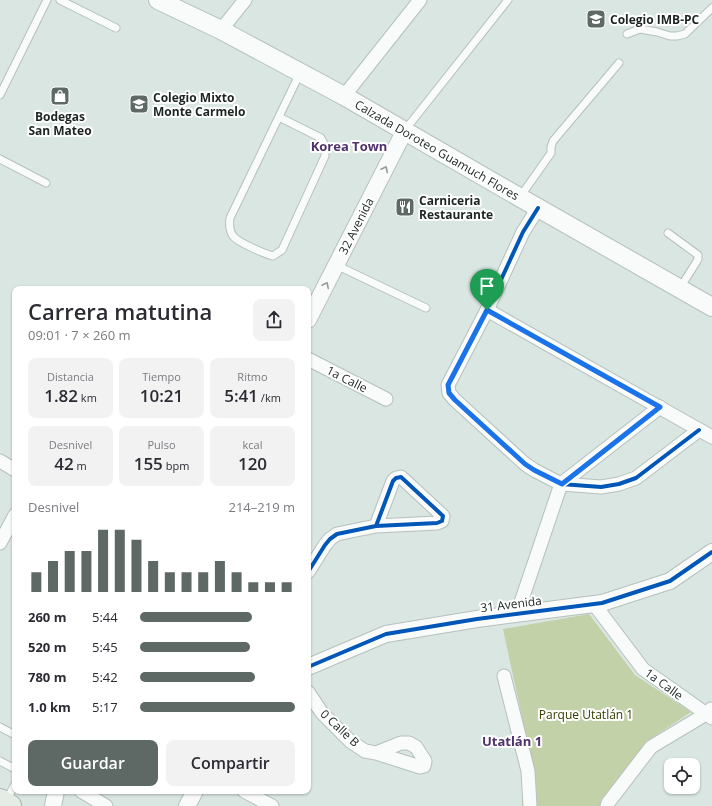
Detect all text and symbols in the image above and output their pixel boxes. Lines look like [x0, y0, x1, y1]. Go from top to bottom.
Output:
school or university icon: Colegio IMB-PC [585, 8, 607, 30]
place label: Colegio IMB-PC [610, 11, 700, 28]
shop icon: Bodegas San Mateo [49, 85, 71, 107]
place label: Colegio Mixto Monte Carmelo [153, 89, 245, 120]
school or university icon: Colegio Mixto Monte Carmelo [128, 93, 150, 115]
street label: Calzada Doroteo Guamuch Flores [352, 96, 523, 204]
place label: Bodegas San Mateo [28, 108, 92, 139]
district label: Korea Town [311, 137, 387, 155]
one-way arrow [380, 166, 388, 173]
place label: Carniceria Restaurante [419, 192, 493, 223]
street label: 32 Avenida [334, 195, 378, 257]
restaurant icon: Carniceria Restaurante [394, 196, 416, 218]
pin [470, 269, 504, 310]
icon: arrive [476, 275, 498, 297]
one-way arrow [321, 282, 329, 289]
text: Carrera matutina [28, 296, 212, 326]
button: share [253, 299, 295, 341]
text: 09:01 · 7 × 260 m [28, 326, 131, 344]
street label: 1a Calle [324, 362, 371, 397]
text: Distancia [47, 369, 94, 384]
text: Tiempo [142, 369, 181, 384]
text: Ritmo [237, 369, 268, 384]
text: 1.82 [44, 384, 78, 407]
text: 10:21 [140, 384, 183, 407]
text: 5:41 [224, 384, 258, 407]
text: km [78, 390, 97, 405]
text: /km [258, 390, 281, 405]
text: Desnivel [49, 437, 92, 452]
text: Pulso [148, 437, 176, 452]
text: kcal [243, 437, 262, 452]
text: 42 [54, 452, 74, 475]
text: 155 [134, 452, 163, 475]
text: 120 [238, 452, 267, 475]
text: m [74, 458, 87, 473]
text: bpm [163, 458, 189, 473]
text: Desnivel [28, 498, 79, 516]
text: 214–219 m [228, 498, 295, 516]
street label: 31 Avenida [479, 592, 543, 616]
text: 260 m [28, 608, 66, 626]
text: 5:44 [92, 608, 118, 626]
text: 520 m [28, 638, 66, 656]
text: 5:45 [92, 638, 118, 656]
street label: 1a Calle [641, 664, 687, 704]
text: 780 m [28, 668, 66, 686]
text: 5:42 [92, 668, 118, 686]
text: 1.0 km [28, 698, 71, 716]
text: 5:17 [92, 698, 118, 716]
street label: 0 Calle B [317, 705, 363, 751]
park label: Parque Utatlán 1 [539, 706, 633, 723]
district label: Utatlán 1 [482, 732, 542, 750]
button: Guardar [28, 740, 158, 786]
button: Compartir [166, 740, 295, 786]
map controls [664, 758, 700, 794]
button: locate [664, 758, 700, 794]

